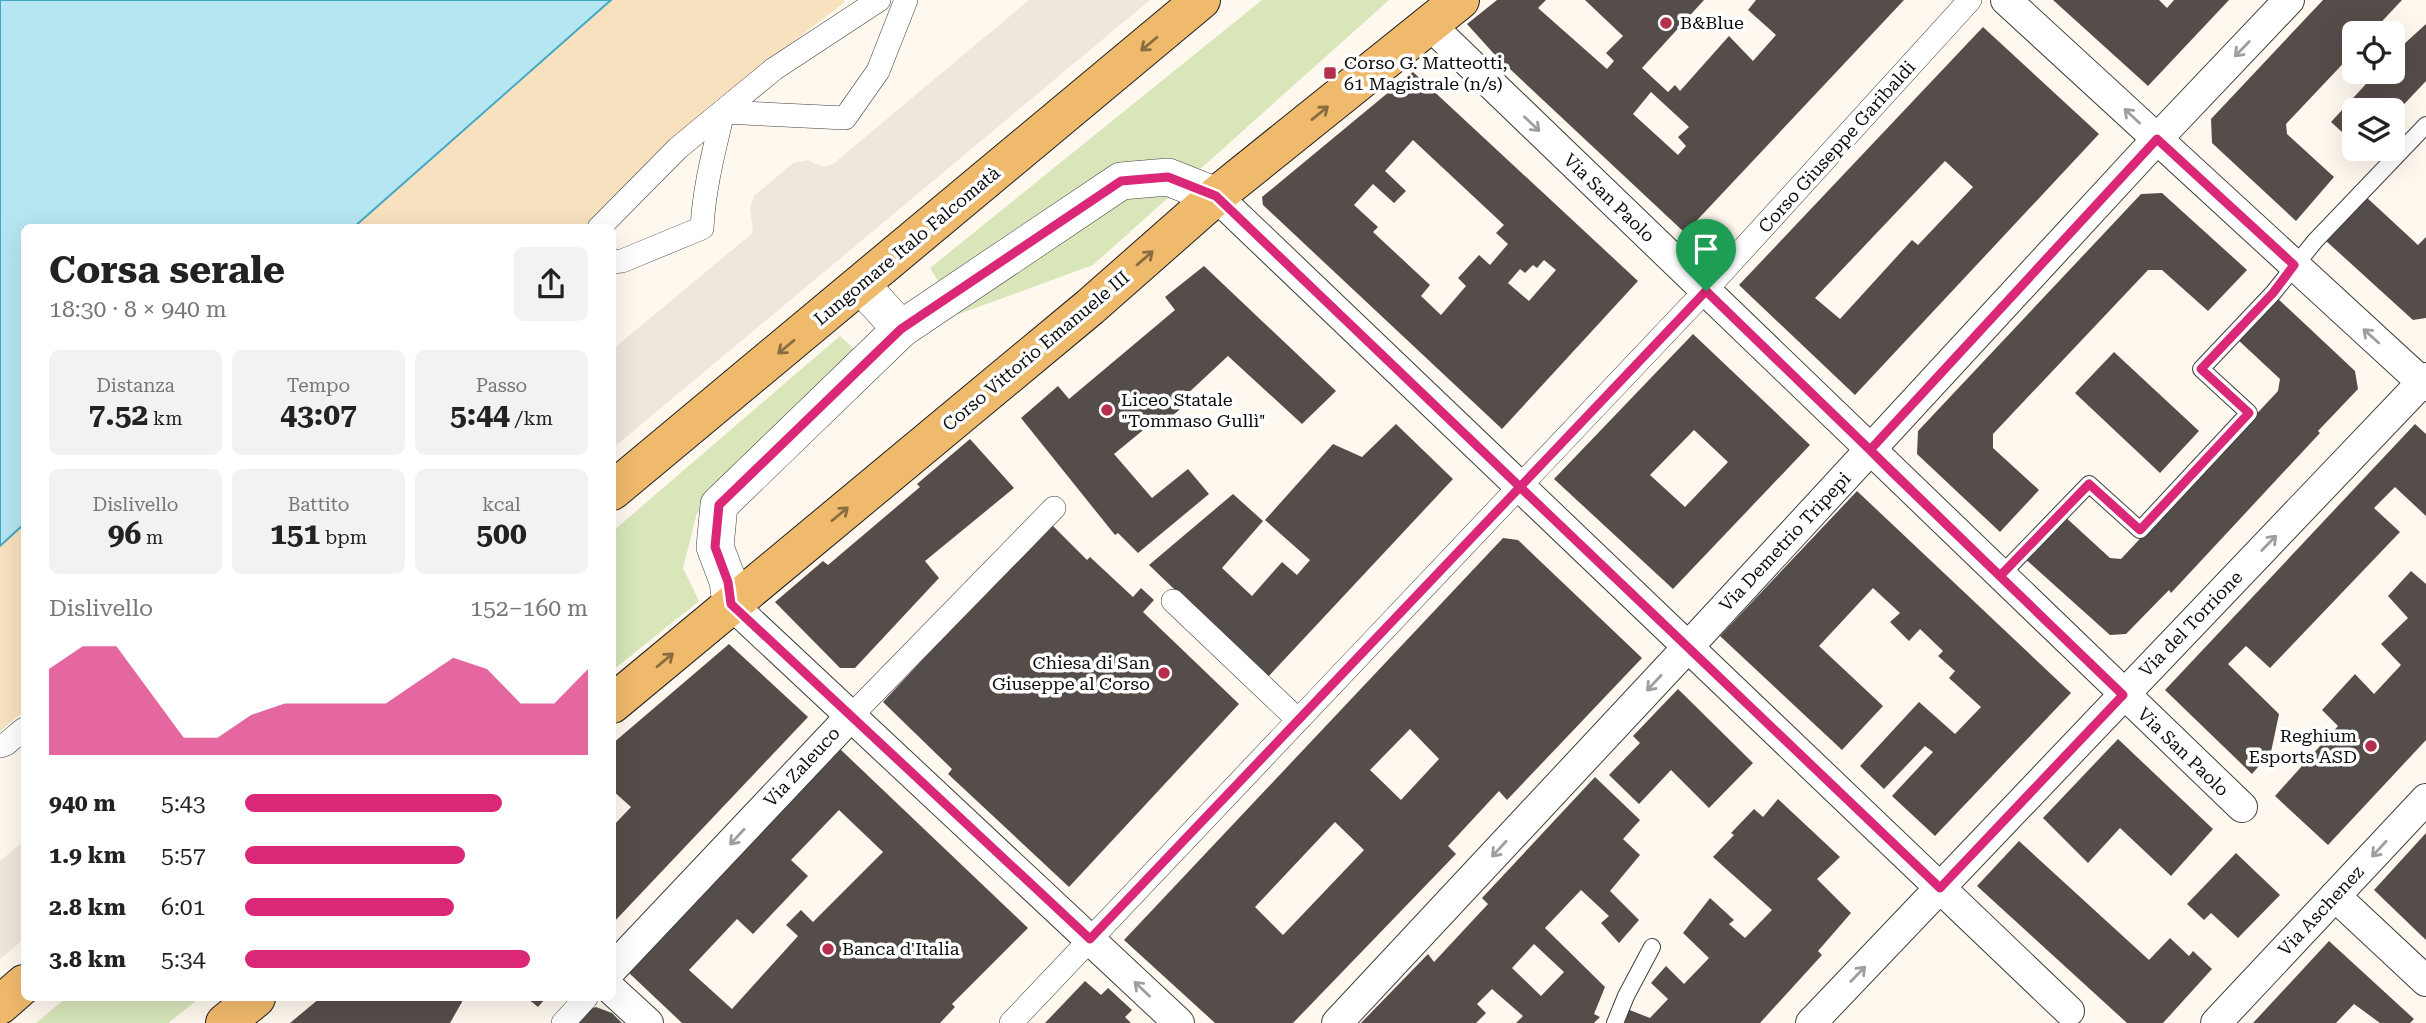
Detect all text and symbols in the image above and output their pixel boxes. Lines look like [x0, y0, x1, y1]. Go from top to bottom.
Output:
place label: B&Blue [1680, 12, 1744, 33]
marker: B&Blue [1658, 15, 1674, 31]
map controls [2342, 21, 2405, 161]
button: locate [2342, 21, 2405, 84]
one-way arrow [1140, 36, 1158, 52]
one-way arrow [2234, 41, 2251, 58]
place label: Corso G. Matteotti, 61 Magistrale (n/s) [1344, 52, 1507, 94]
street label: Corso Giuseppe Garibaldi [1754, 56, 1920, 237]
marker: Corso G. Matteotti, 61 Magistrale (n/s) [1322, 65, 1338, 81]
button: layers [2342, 98, 2405, 161]
one-way arrow [1311, 105, 1329, 120]
one-way arrow [2124, 107, 2141, 124]
one-way arrow [1523, 115, 1540, 132]
street label: Via San Paolo [1560, 149, 1659, 246]
street label: Lungomare Italo Falcomatà [810, 162, 1004, 329]
pin [1676, 219, 1736, 291]
icon: arrive [1687, 230, 1725, 268]
button: share [514, 247, 588, 321]
text: Corsa serale [49, 248, 285, 292]
one-way arrow [1136, 250, 1154, 266]
street label: Corso Vittorio Emanuele III [938, 266, 1133, 435]
text: 18:30 · 8 × 940 m [49, 296, 227, 323]
one-way arrow [2362, 328, 2380, 344]
one-way arrow [778, 339, 796, 355]
text: Distanza [96, 374, 175, 397]
text: Tempo [287, 374, 350, 397]
text: Passo [476, 374, 527, 397]
place label: Liceo Statale "Tommaso Gullì" [1121, 389, 1266, 431]
text: 7.52 [88, 397, 148, 432]
text: 43:07 [280, 397, 357, 432]
text: 5:44 [450, 397, 510, 432]
marker: Liceo Statale "Tommaso Gullì" [1099, 402, 1115, 418]
text: km [148, 407, 183, 430]
text: /km [510, 407, 553, 430]
street label: Via Demetrio Tripepi [1715, 468, 1855, 616]
text: Dislivello [92, 493, 179, 516]
text: Battito [288, 493, 349, 516]
text: kcal [482, 493, 521, 516]
one-way arrow [830, 506, 848, 522]
text: 96 [108, 516, 141, 551]
text: 151 [270, 516, 320, 551]
text: 500 [476, 516, 527, 551]
text: m [141, 526, 163, 549]
text: bpm [320, 526, 367, 549]
one-way arrow [2260, 534, 2277, 551]
street label: Via del Torrione [2135, 566, 2247, 681]
text: Dislivello [49, 595, 153, 622]
text: 152–160 m [470, 595, 588, 622]
one-way arrow [655, 652, 673, 668]
place label: Chiesa di San Giuseppe al Corso [992, 652, 1150, 694]
marker: Chiesa di San Giuseppe al Corso [1156, 665, 1172, 681]
one-way arrow [1646, 674, 1663, 691]
street label: Via San Paolo [2134, 703, 2233, 800]
street label: Via Zaleuco [759, 722, 844, 811]
place label: Reghium Esports ASD [2248, 725, 2357, 767]
marker: Reghium Esports ASD [2363, 738, 2379, 754]
text: 940 m [49, 790, 116, 817]
text: 5:43 [161, 790, 206, 817]
one-way arrow [729, 828, 745, 846]
one-way arrow [1491, 840, 1508, 858]
one-way arrow [2371, 840, 2388, 857]
text: 1.9 km [49, 842, 126, 869]
text: 5:57 [161, 842, 206, 869]
street label: Via Aschenez [2274, 861, 2368, 960]
text: 2.8 km [49, 894, 126, 921]
text: 6:01 [161, 894, 206, 921]
place label: Banca d'Italia [842, 938, 960, 959]
marker: Banca d'Italia [820, 941, 836, 957]
text: 3.8 km [49, 946, 126, 973]
text: 5:34 [161, 946, 206, 973]
one-way arrow [1850, 965, 1867, 982]
one-way arrow [1134, 980, 1151, 997]

